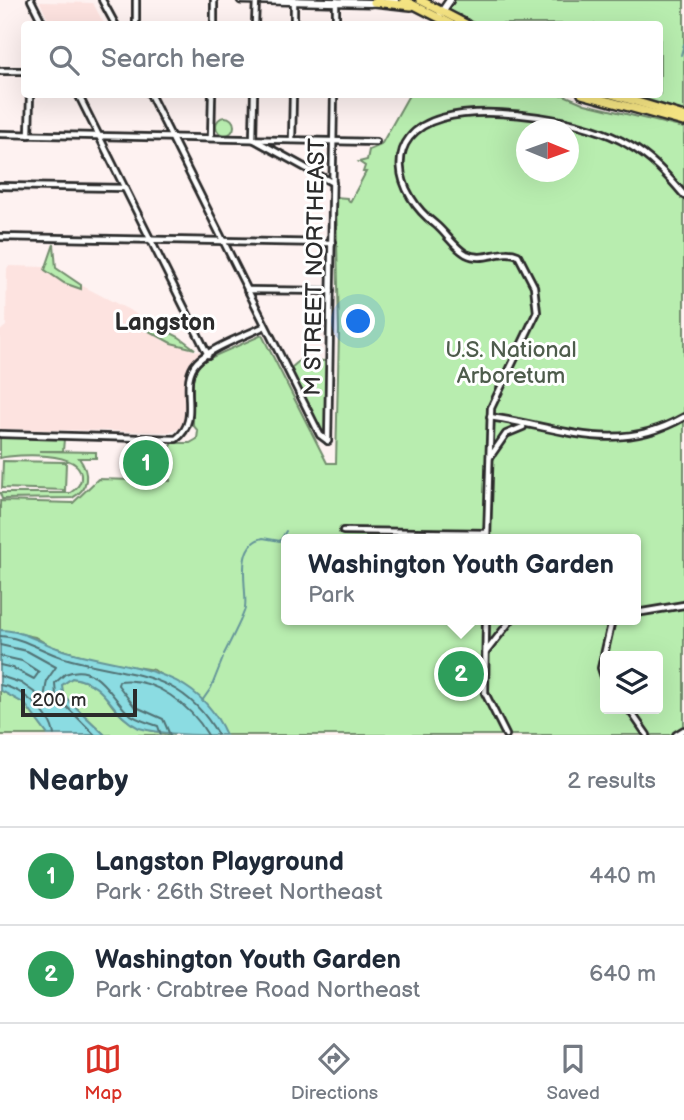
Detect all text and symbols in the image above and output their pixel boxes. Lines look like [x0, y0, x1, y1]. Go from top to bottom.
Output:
search box [21, 21, 663, 98]
icon: search [45, 41, 83, 79]
text: Search here [101, 44, 245, 75]
north arrow [516, 119, 579, 182]
street label: M STREET NORTHEAST [299, 138, 331, 396]
your location [341, 304, 375, 338]
district label: Langston [115, 308, 215, 337]
park label: U.S. National Arboretum [445, 336, 577, 390]
pin: 1 [123, 437, 169, 489]
popup [281, 534, 641, 625]
text: Washington Youth Garden [308, 550, 614, 581]
text: Park [308, 581, 354, 609]
pin: 2 [438, 648, 484, 700]
map controls [600, 651, 663, 714]
button: layers [600, 651, 663, 714]
scale bar [21, 686, 136, 718]
text: 200 m [32, 689, 86, 712]
text: Nearby [28, 763, 128, 799]
text: 2 results [567, 767, 656, 795]
text: Langston Playground [95, 847, 344, 878]
text: 1 [46, 862, 56, 890]
text: 440 m [589, 862, 656, 890]
text: Park · 26th Street Northeast [95, 878, 382, 906]
text: Washington Youth Garden [95, 945, 401, 976]
text: 2 [44, 960, 58, 988]
text: 640 m [589, 960, 656, 988]
text: Park · Crabtree Road Northeast [95, 976, 420, 1004]
tab: Map [84, 1040, 122, 1105]
tab: Directions [291, 1040, 378, 1105]
tab: Saved [546, 1040, 600, 1105]

